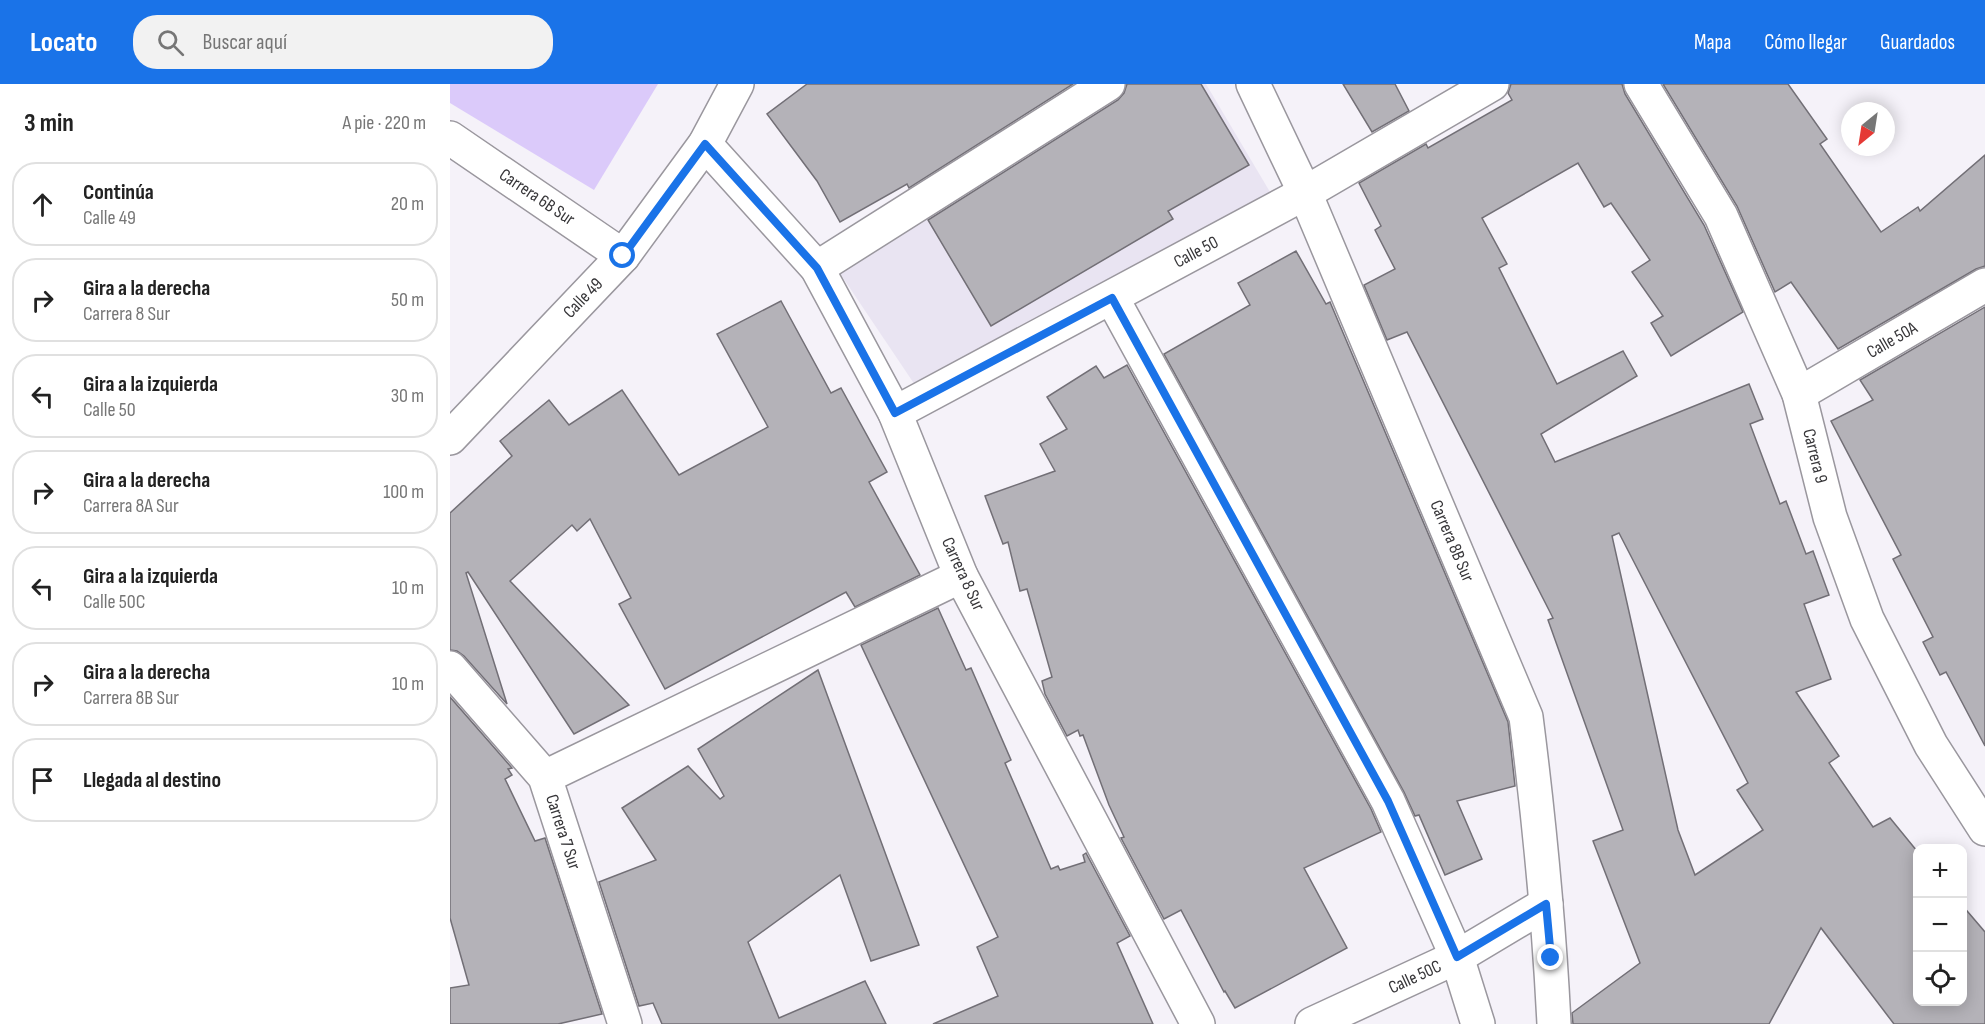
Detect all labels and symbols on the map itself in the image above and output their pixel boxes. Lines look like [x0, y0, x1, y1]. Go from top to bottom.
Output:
north arrow [1841, 102, 1895, 156]
street label: Carrera 6B Sur [495, 164, 579, 230]
street label: Calle 50 [1170, 232, 1222, 272]
route start [609, 242, 635, 268]
street label: Calle 49 [559, 274, 607, 322]
street label: Calle 50A [1863, 317, 1921, 363]
street label: Carrera 9 [1798, 427, 1832, 485]
street label: Carrera 8B Sur [1425, 497, 1479, 585]
street label: Carrera 8 Sur [937, 534, 989, 614]
street label: Carrera 7 Sur [541, 792, 585, 872]
route end [1537, 944, 1563, 970]
street label: Calle 50C [1385, 956, 1445, 998]

